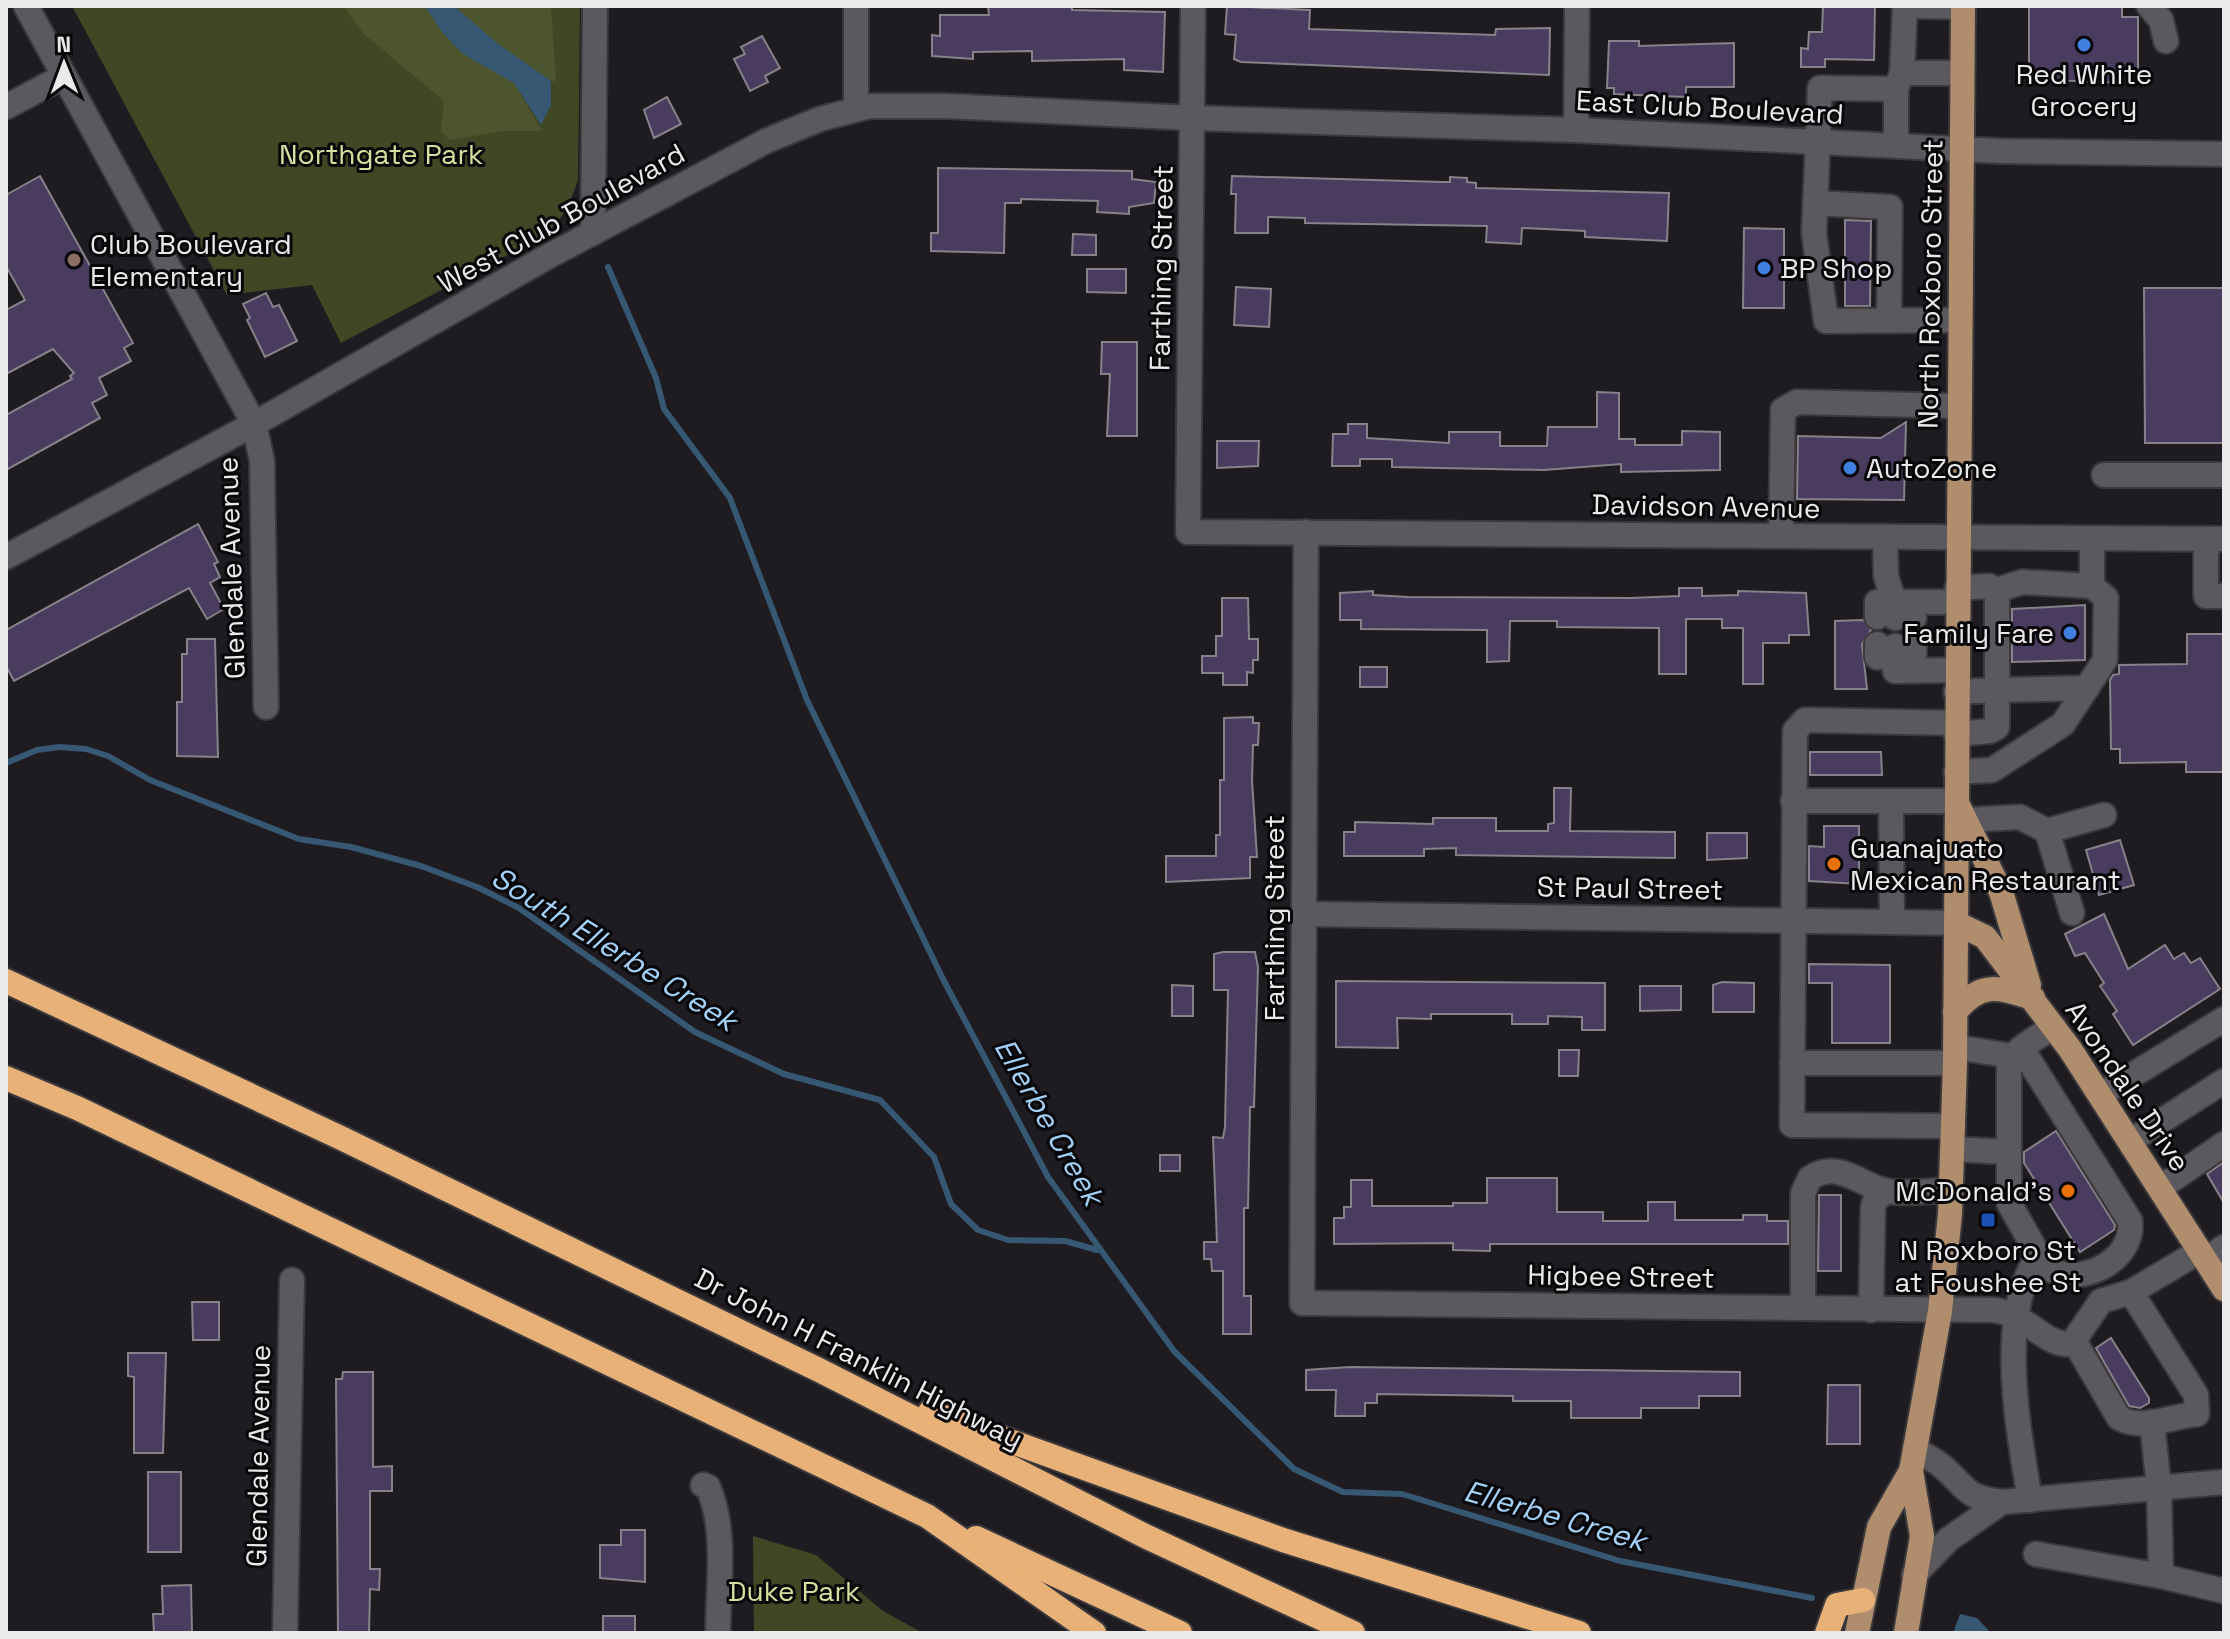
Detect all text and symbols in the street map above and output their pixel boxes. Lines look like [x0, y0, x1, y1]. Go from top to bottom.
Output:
north arrow [24, 24, 104, 104]
text: N [56, 30, 71, 58]
marker: Red White Grocery [2075, 36, 2093, 54]
place label: Red White Grocery [2016, 56, 2152, 124]
street label: East Club Boulevard [1575, 82, 1845, 132]
street label: West Club Boulevard [431, 135, 691, 301]
park label: Northgate Park [279, 136, 483, 172]
street label: North Roxboro Street [1909, 139, 1951, 429]
street label: Farthing Street [1141, 165, 1181, 371]
place label: Club Boulevard Elementary [90, 226, 292, 294]
place label: BP Shop [1780, 250, 1892, 286]
marker: Club Boulevard Elementary [65, 251, 83, 269]
marker: BP Shop [1755, 259, 1773, 277]
place label: AutoZone [1866, 450, 1997, 486]
street label: Glendale Avenue [209, 456, 253, 680]
marker: AutoZone [1841, 459, 1859, 477]
street label: Davidson Avenue [1591, 486, 1821, 526]
place label: Family Fare [1903, 615, 2054, 651]
marker: Family Fare [2061, 624, 2079, 642]
street label: Farthing Street [1256, 815, 1292, 1021]
place label: Guanajuato Mexican Restaurant [1850, 830, 2121, 898]
marker: Guanajuato Mexican Restaurant [1825, 855, 1843, 873]
water label: South Ellerbe Creek [484, 857, 747, 1041]
street label: St Paul Street [1537, 868, 1723, 908]
street label: Avondale Drive [2058, 994, 2198, 1178]
water label: Ellerbe Creek [986, 1031, 1115, 1215]
place label: McDonald's [1895, 1173, 2052, 1209]
marker: McDonald's [2059, 1182, 2077, 1200]
marker: N Roxboro St at Foushee St [1979, 1211, 1997, 1229]
place label: N Roxboro St at Foushee St [1895, 1232, 2081, 1300]
street label: Higbee Street [1527, 1256, 1715, 1296]
street label: Dr John H Franklin Highway [689, 1259, 1029, 1457]
street label: Glendale Avenue [238, 1345, 278, 1567]
water label: Ellerbe Creek [1460, 1471, 1653, 1561]
park label: Duke Park [728, 1573, 860, 1609]

